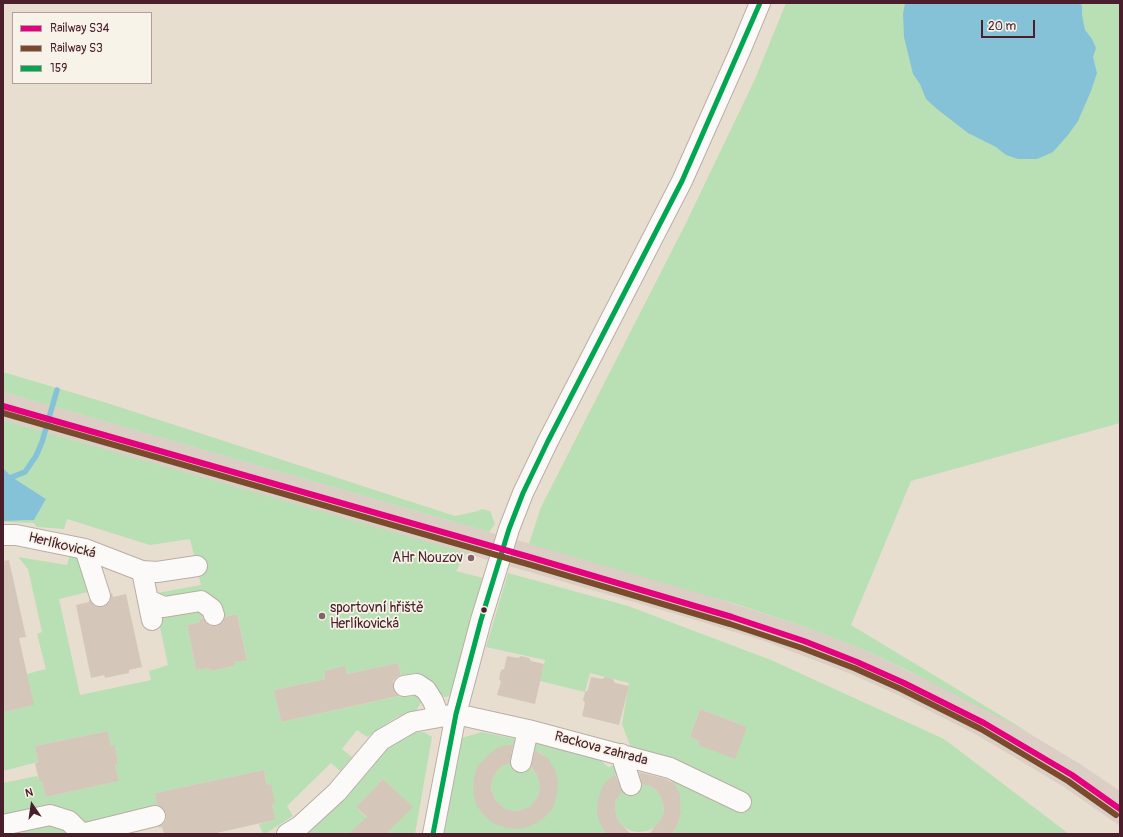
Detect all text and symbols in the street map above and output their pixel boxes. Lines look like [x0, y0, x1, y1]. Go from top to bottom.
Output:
legend [12, 12, 152, 84]
scale bar [983, 12, 1037, 38]
text: 20 m [988, 19, 1016, 34]
text: Railway S34 [50, 21, 110, 36]
text: Railway S3 [50, 41, 103, 56]
text: 159 [50, 61, 67, 76]
street label: Herlíkovická [26, 529, 98, 563]
place label: AHr Nouzov [392, 550, 463, 566]
marker: AHr Nouzov [466, 553, 476, 563]
place label: sportovní hřiště Herlíkovická [330, 600, 424, 632]
unlabelled marker [479, 605, 489, 615]
marker: sportovní hřiště Herlíkovická [317, 611, 327, 621]
street label: Rackova zahrada [552, 728, 650, 770]
north arrow [12, 785, 52, 825]
text: N [24, 786, 34, 800]

